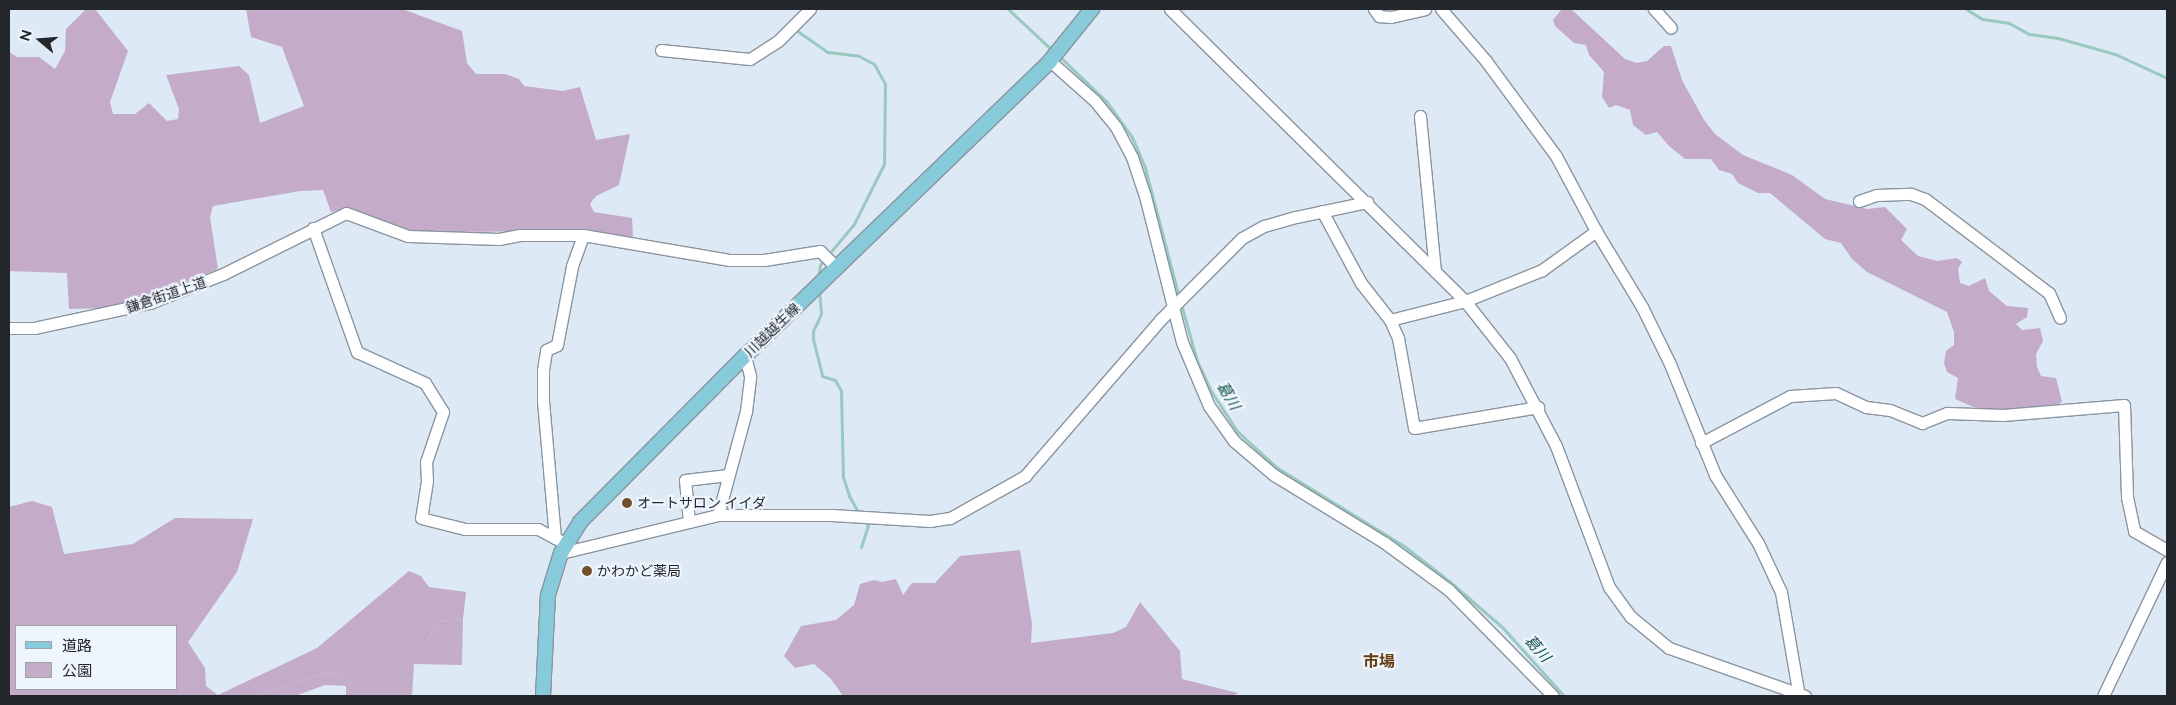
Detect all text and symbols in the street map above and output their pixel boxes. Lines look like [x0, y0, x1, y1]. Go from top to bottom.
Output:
north arrow [15, 15, 65, 65]
text: N [16, 28, 35, 43]
street label: 鎌倉街道上道 [124, 273, 208, 317]
street label: 川越越生線 [741, 300, 803, 360]
water label: 葛川 [1213, 379, 1243, 413]
place label: オートサロン イイダ [637, 495, 767, 511]
marker: オートサロン イイダ [621, 497, 633, 509]
place label: かわかど薬局 [597, 563, 681, 579]
marker: かわかど薬局 [581, 565, 593, 577]
legend [15, 625, 178, 690]
water label: 葛川 [1520, 632, 1554, 666]
text: 道路 [62, 637, 92, 655]
district label: 市場 [1363, 652, 1395, 672]
text: 公園 [62, 662, 92, 680]

